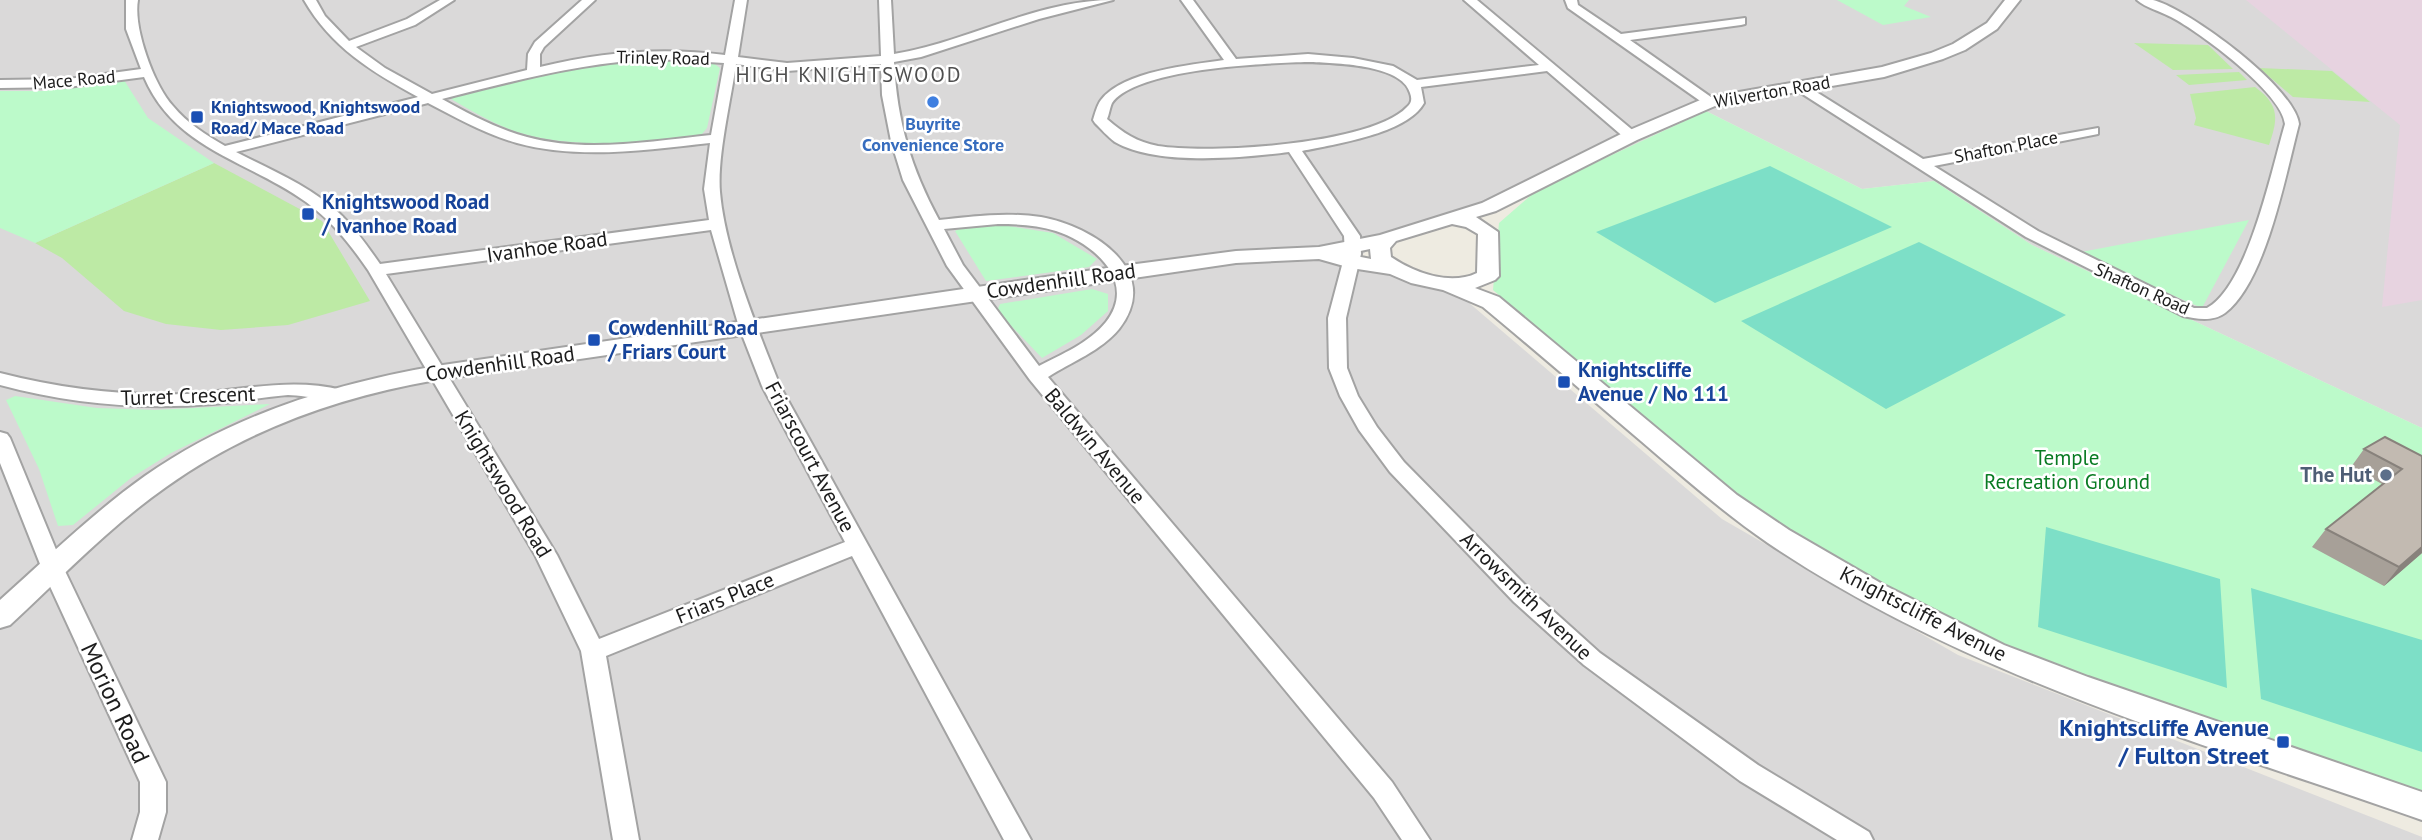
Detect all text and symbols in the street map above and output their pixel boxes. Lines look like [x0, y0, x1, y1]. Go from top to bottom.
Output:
street label: Trinley Road [616, 45, 710, 70]
district label: HIGH KNIGHTSWOOD [735, 61, 963, 88]
street label: Mace Road [32, 64, 116, 95]
street label: Wilverton Road [1712, 70, 1832, 113]
marker: Buyrite Convenience Store [925, 94, 941, 110]
place label: Knightswood, Knightswood Road/ Mace Road [211, 95, 420, 139]
marker: Knightswood, Knightswood Road/ Mace Road [189, 109, 205, 125]
place label: Buyrite Convenience Store [862, 112, 1004, 156]
street label: Shafton Place [1952, 125, 2060, 168]
place label: Knightswood Road / Ivanhoe Road [321, 188, 489, 239]
marker: Knightswood Road / Ivanhoe Road [300, 206, 316, 222]
street label: Ivanhoe Road [485, 225, 609, 268]
street label: Cowdenhill Road [984, 257, 1137, 304]
street label: Shafton Road [2091, 257, 2194, 320]
place label: Cowdenhill Road / Friars Court [607, 314, 758, 365]
marker: Cowdenhill Road / Friars Court [586, 332, 602, 348]
street label: Cowdenhill Road [423, 340, 576, 387]
place label: Knightscliffe Avenue / No 111 [1578, 356, 1729, 407]
marker: Knightscliffe Avenue / No 111 [1556, 374, 1572, 390]
street label: Friarscourt Avenue [759, 377, 862, 537]
street label: Turret Crescent [120, 380, 256, 411]
street label: Baldwin Avenue [1039, 382, 1152, 509]
street label: Knightswood Road [449, 405, 558, 562]
park label: Temple Recreation Ground [1984, 444, 2150, 495]
place label: The Hut [2300, 461, 2373, 488]
marker: The Hut [2378, 467, 2394, 483]
street label: Arrowsmith Avenue [1455, 526, 1598, 666]
street label: Knightscliffe Avenue [1835, 560, 2011, 667]
street label: Friars Place [672, 566, 778, 629]
street label: Morion Road [74, 637, 157, 768]
place label: Knightscliffe Avenue / Fulton Street [2059, 712, 2270, 771]
marker: Knightscliffe Avenue / Fulton Street [2275, 734, 2291, 750]

